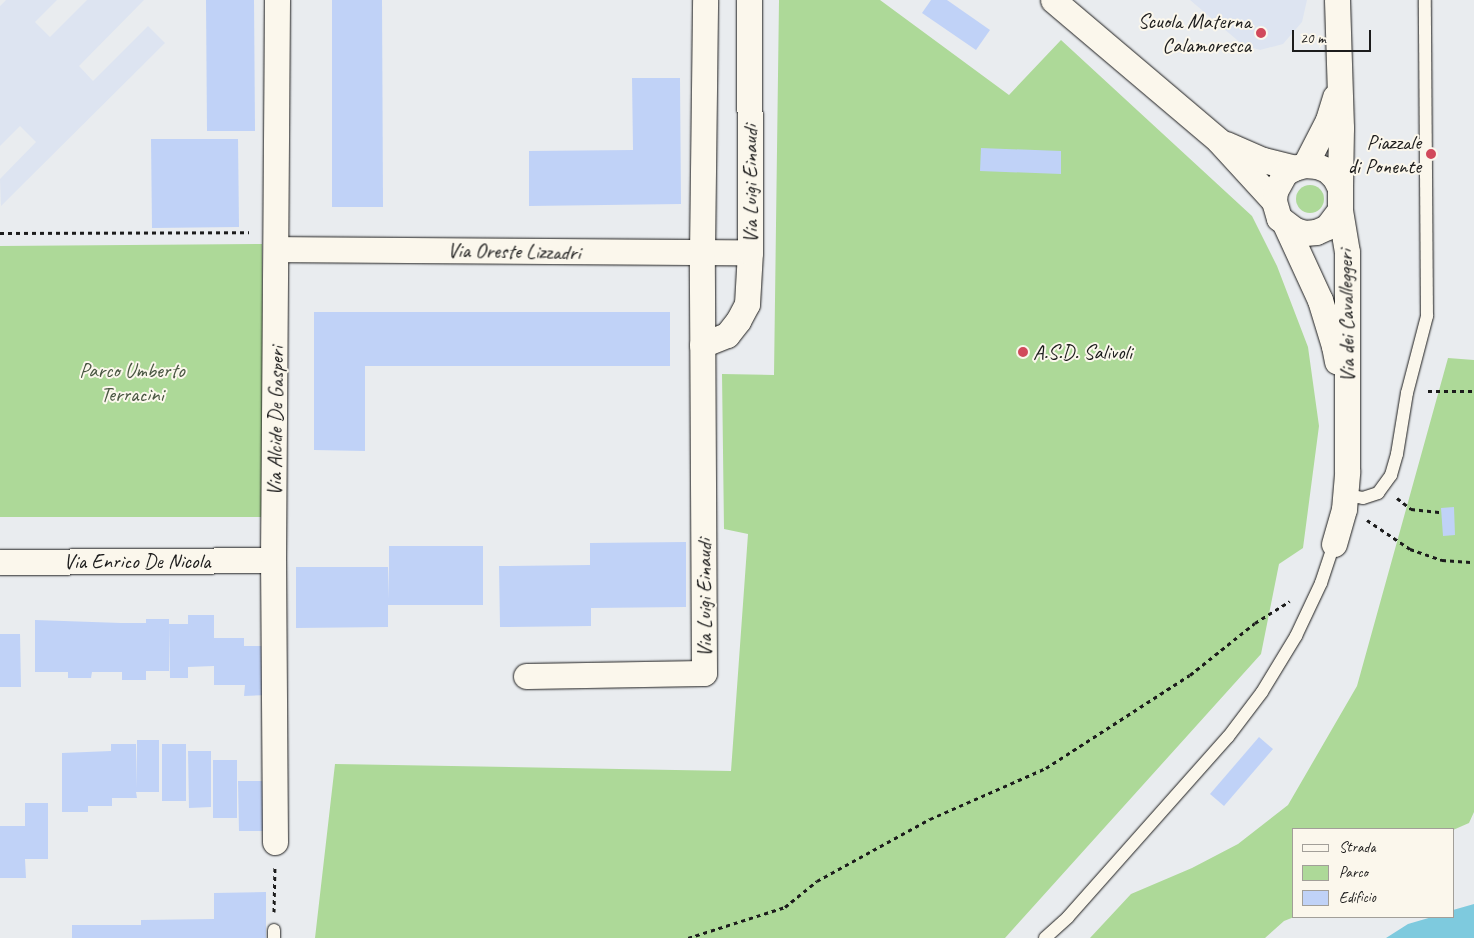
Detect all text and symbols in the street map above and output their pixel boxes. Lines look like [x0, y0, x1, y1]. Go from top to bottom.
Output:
place label: Scuola Materna Calamoresca [1138, 8, 1251, 58]
scale bar [1294, 20, 1373, 52]
marker: Scuola Materna Calamoresca [1255, 27, 1267, 39]
text: 20 m [1300, 29, 1326, 48]
street label: Via Luigi Einaudi [737, 126, 763, 242]
place label: Piazzale di Ponente [1348, 129, 1421, 179]
marker: Piazzale di Ponente [1425, 148, 1437, 160]
street label: Via Oreste Lizzadri [447, 237, 581, 265]
street label: Via dei Cavalleggeri [1332, 249, 1360, 383]
place label: A.S.D. Salivoli [1033, 339, 1132, 365]
street label: Via Alcide De Gasperi [261, 346, 289, 496]
marker: A.S.D. Salivoli [1017, 346, 1029, 358]
park label: Parco Umberto Terracini [79, 357, 185, 407]
street label: Via Luigi Einaudi [691, 540, 717, 656]
street label: Via Enrico De Nicola [63, 548, 211, 574]
legend [1292, 828, 1454, 918]
text: Strada [1339, 838, 1375, 857]
text: Parco [1339, 863, 1368, 882]
text: Edificio [1339, 888, 1376, 907]

